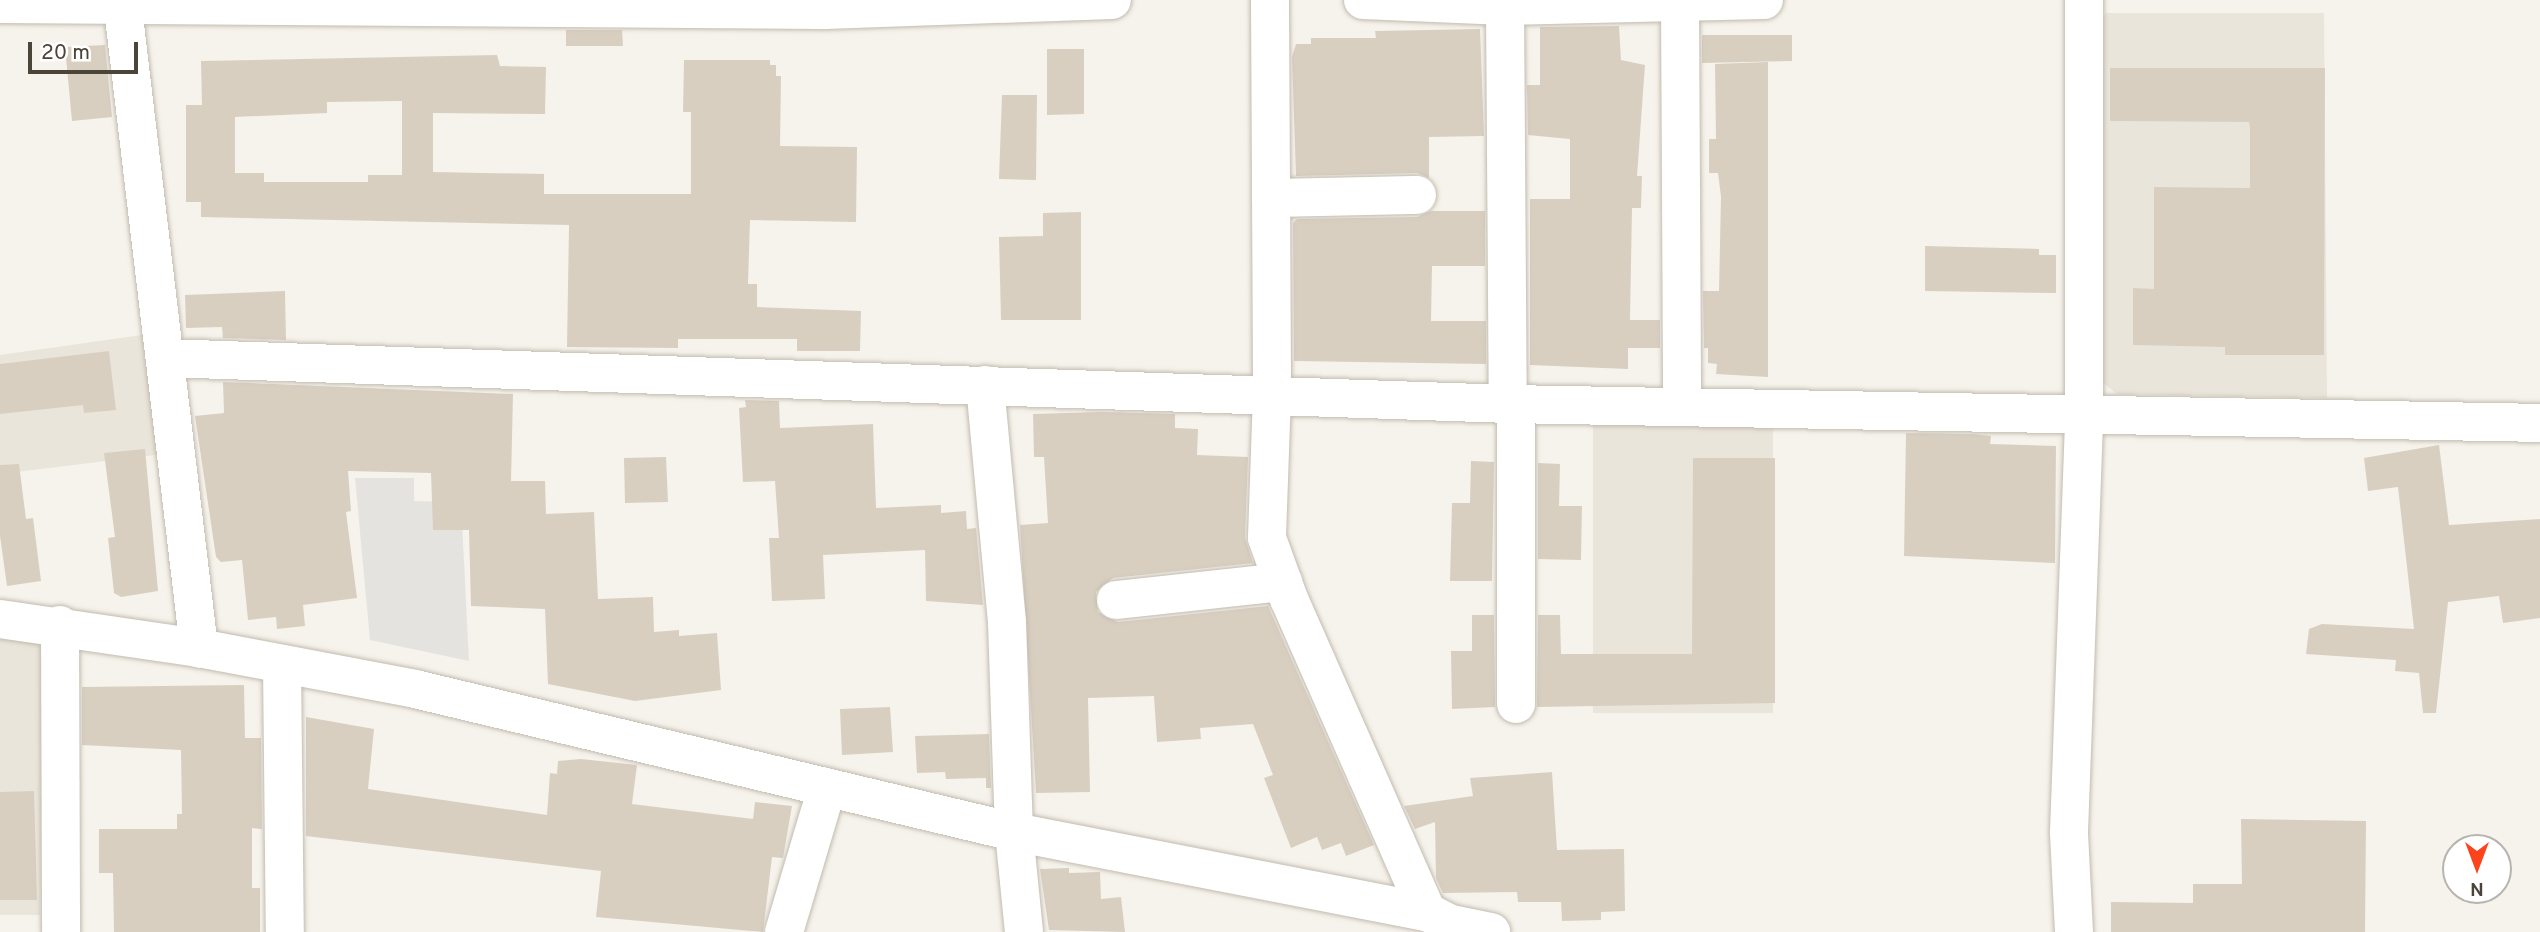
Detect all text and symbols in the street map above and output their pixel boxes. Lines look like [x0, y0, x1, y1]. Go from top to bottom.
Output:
scale bar [32, 28, 142, 72]
text: 20 m [41, 40, 90, 67]
north arrow [2442, 834, 2512, 904]
text: N [2470, 876, 2484, 900]

